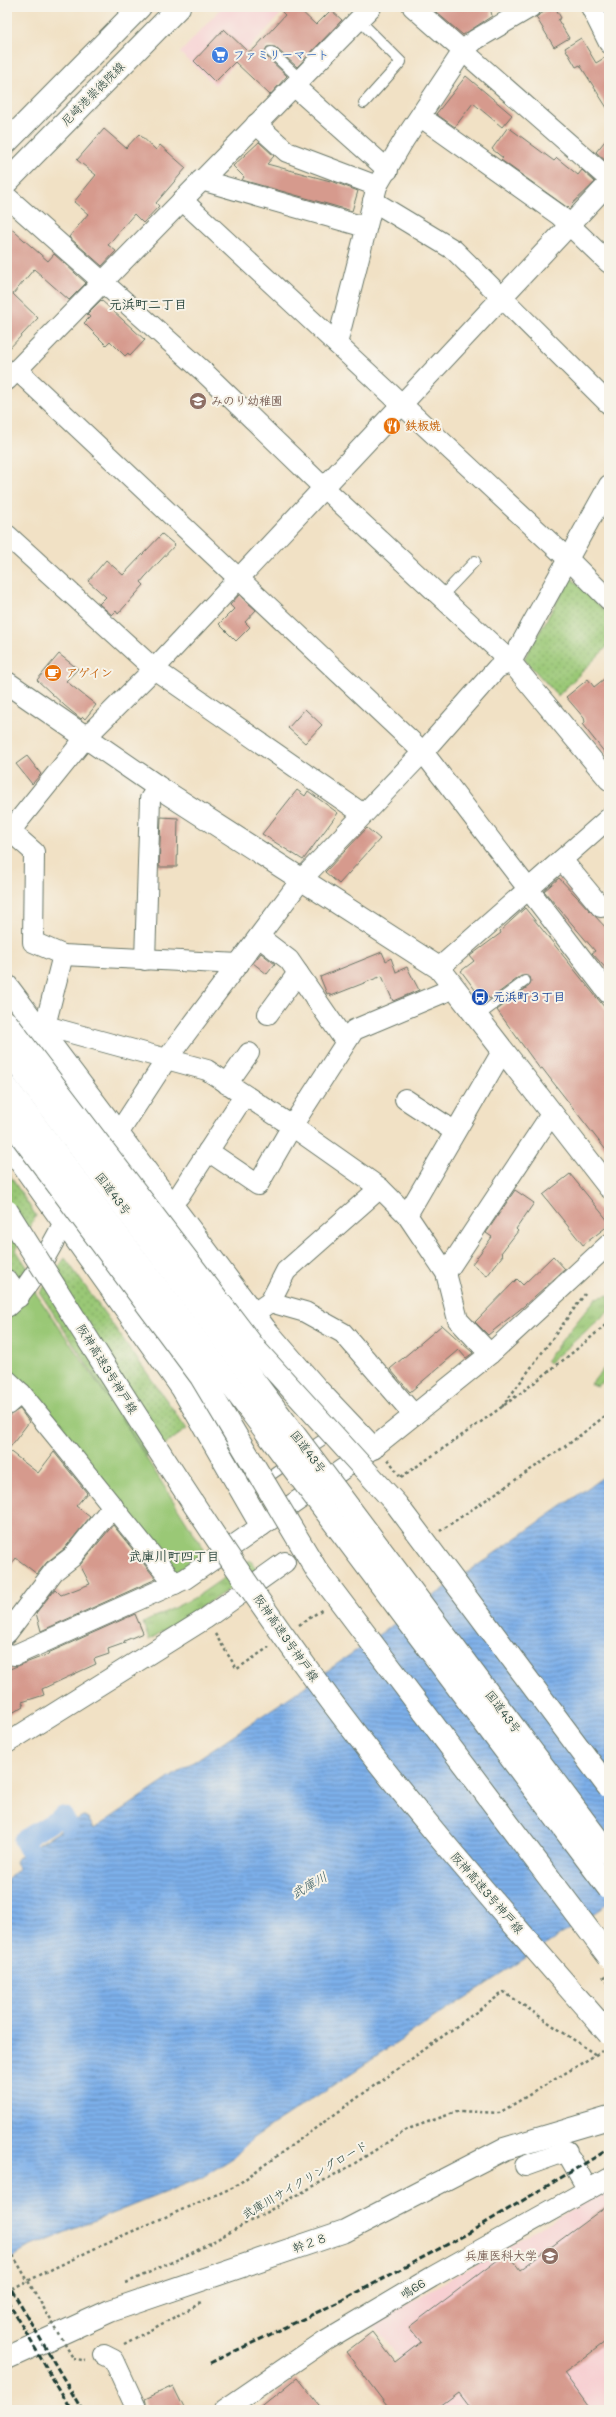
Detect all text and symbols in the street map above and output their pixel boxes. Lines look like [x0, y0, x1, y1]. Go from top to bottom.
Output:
supermarket icon: ファミリーマート [210, 45, 230, 65]
place label: ファミリーマート [233, 46, 329, 62]
street label: 尼崎港崇徳院線 [57, 58, 128, 129]
district label: 元浜町二丁目 [109, 295, 187, 312]
school or university icon: みのり幼稚園 [188, 391, 208, 411]
place label: みのり幼稚園 [211, 392, 283, 408]
restaurant icon: 鉄板焼 [382, 416, 402, 436]
place label: 鉄板焼 [405, 417, 441, 433]
cafe icon: アゲイン [43, 663, 63, 683]
place label: アゲイン [66, 664, 113, 680]
bus stop icon: 元浜町３丁目 [470, 987, 490, 1007]
place label: 元浜町３丁目 [493, 988, 565, 1004]
street label: 国道43号 [92, 1169, 135, 1218]
street label: 阪神高速3号神戸線 [74, 1321, 142, 1416]
street label: 国道43号 [287, 1427, 330, 1476]
district label: 武庫川町四丁目 [128, 1547, 220, 1564]
street label: 阪神高速3号神戸線 [251, 1591, 323, 1684]
street label: 国道43号 [482, 1687, 525, 1736]
street label: 阪神高速3号神戸線 [448, 1848, 528, 1936]
water label: 武庫川 [288, 1867, 330, 1902]
street label: 武庫川サイクリングロード [239, 2137, 370, 2222]
street label: 幹２８ [290, 2229, 329, 2255]
school or university icon: 兵庫医科大学 [540, 2246, 560, 2266]
place label: 兵庫医科大学 [465, 2247, 537, 2263]
street label: 鳴66 [397, 2274, 428, 2302]

